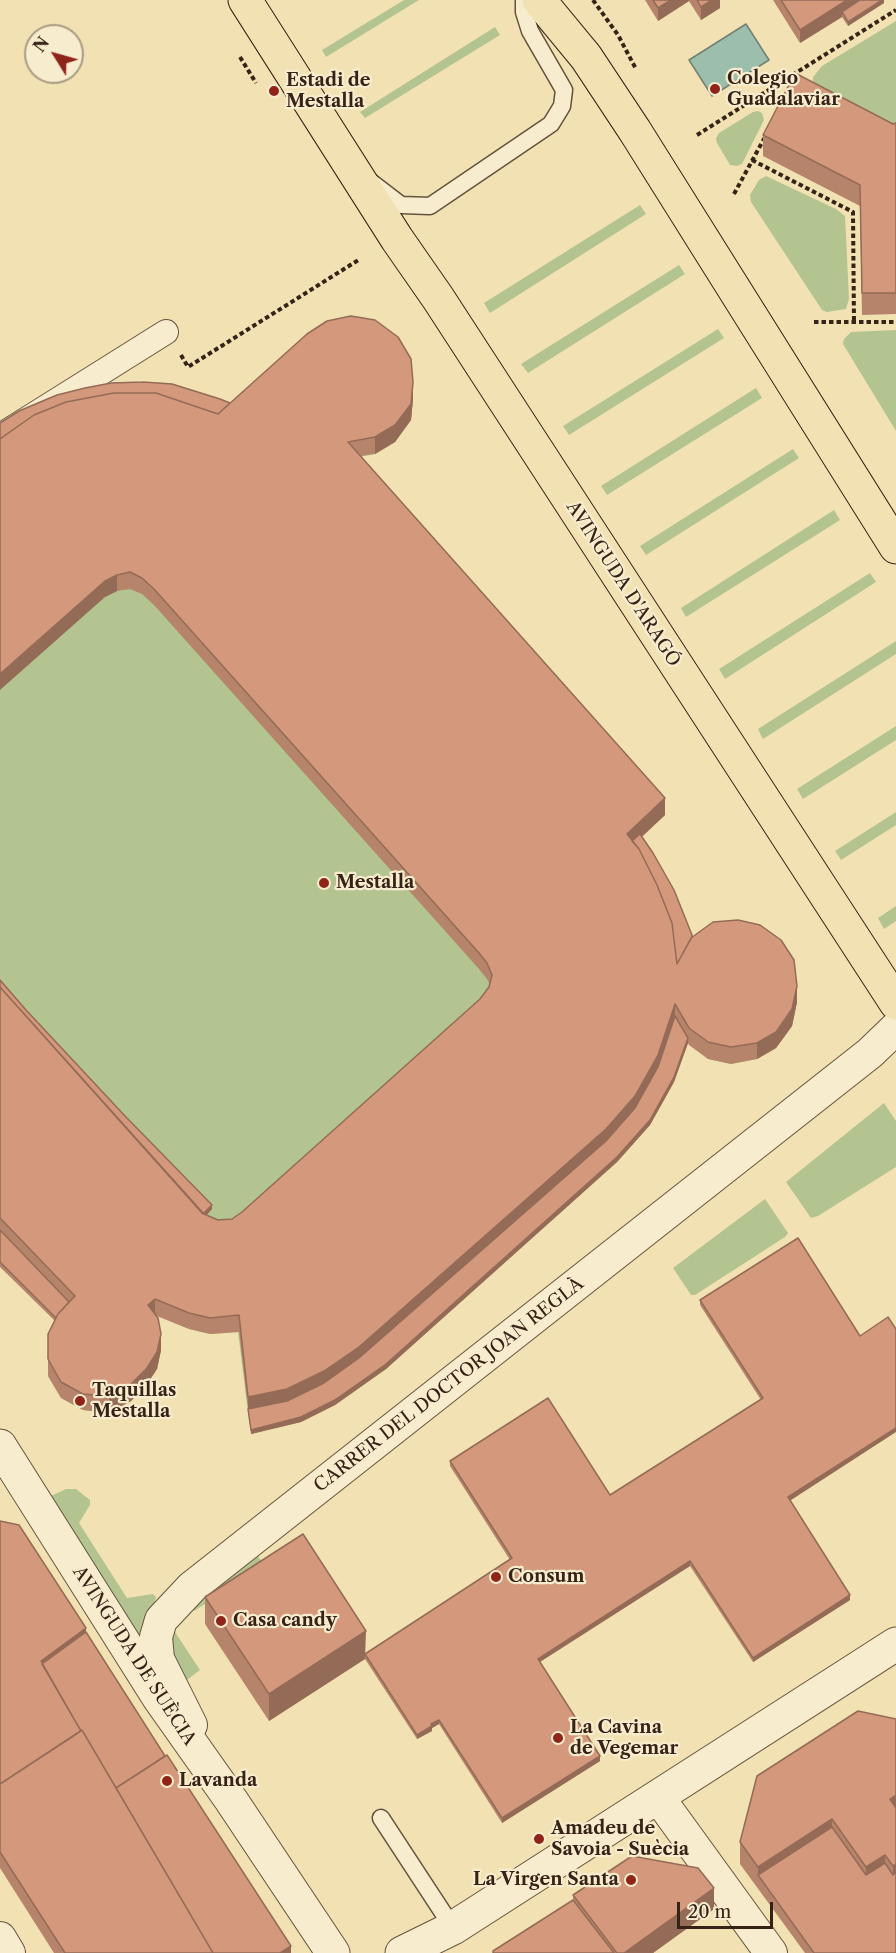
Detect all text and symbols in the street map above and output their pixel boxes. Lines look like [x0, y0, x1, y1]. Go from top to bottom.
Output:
north arrow [24, 24, 84, 84]
text: N [29, 33, 53, 56]
place label: Colegio Guadalaviar [727, 68, 840, 110]
place label: Estadi de Mestalla [286, 70, 371, 112]
marker: Colegio Guadalaviar [708, 82, 722, 96]
marker: Estadi de Mestalla [267, 84, 281, 98]
street label: AVINGUDA D'ARAGÓ [561, 497, 685, 671]
place label: Mestalla [336, 872, 414, 894]
marker: Mestalla [317, 876, 331, 890]
street label: CARRER DEL DOCTOR JOAN REGLÀ [310, 1273, 588, 1497]
place label: Taquillas Mestalla [92, 1380, 176, 1422]
marker: Taquillas Mestalla [73, 1394, 87, 1408]
street label: AVINGUDA DE SUÈCIA [68, 1562, 200, 1750]
place label: Consum [508, 1566, 584, 1588]
marker: Consum [489, 1570, 503, 1584]
place label: Casa candy [233, 1610, 337, 1632]
marker: Casa candy [214, 1614, 228, 1628]
place label: La Cavina de Vegemar [570, 1717, 678, 1760]
marker: La Cavina de Vegemar [551, 1731, 565, 1745]
place label: Lavanda [179, 1770, 257, 1792]
marker: Lavanda [160, 1774, 174, 1788]
place label: Amadeu de Savoia - Suècia [551, 1818, 689, 1860]
marker: Amadeu de Savoia - Suècia [532, 1832, 546, 1846]
place label: La Virgen Santa [473, 1869, 619, 1891]
marker: La Virgen Santa [624, 1873, 638, 1887]
scale bar [680, 1890, 776, 1928]
text: 20 m [688, 1901, 731, 1923]

